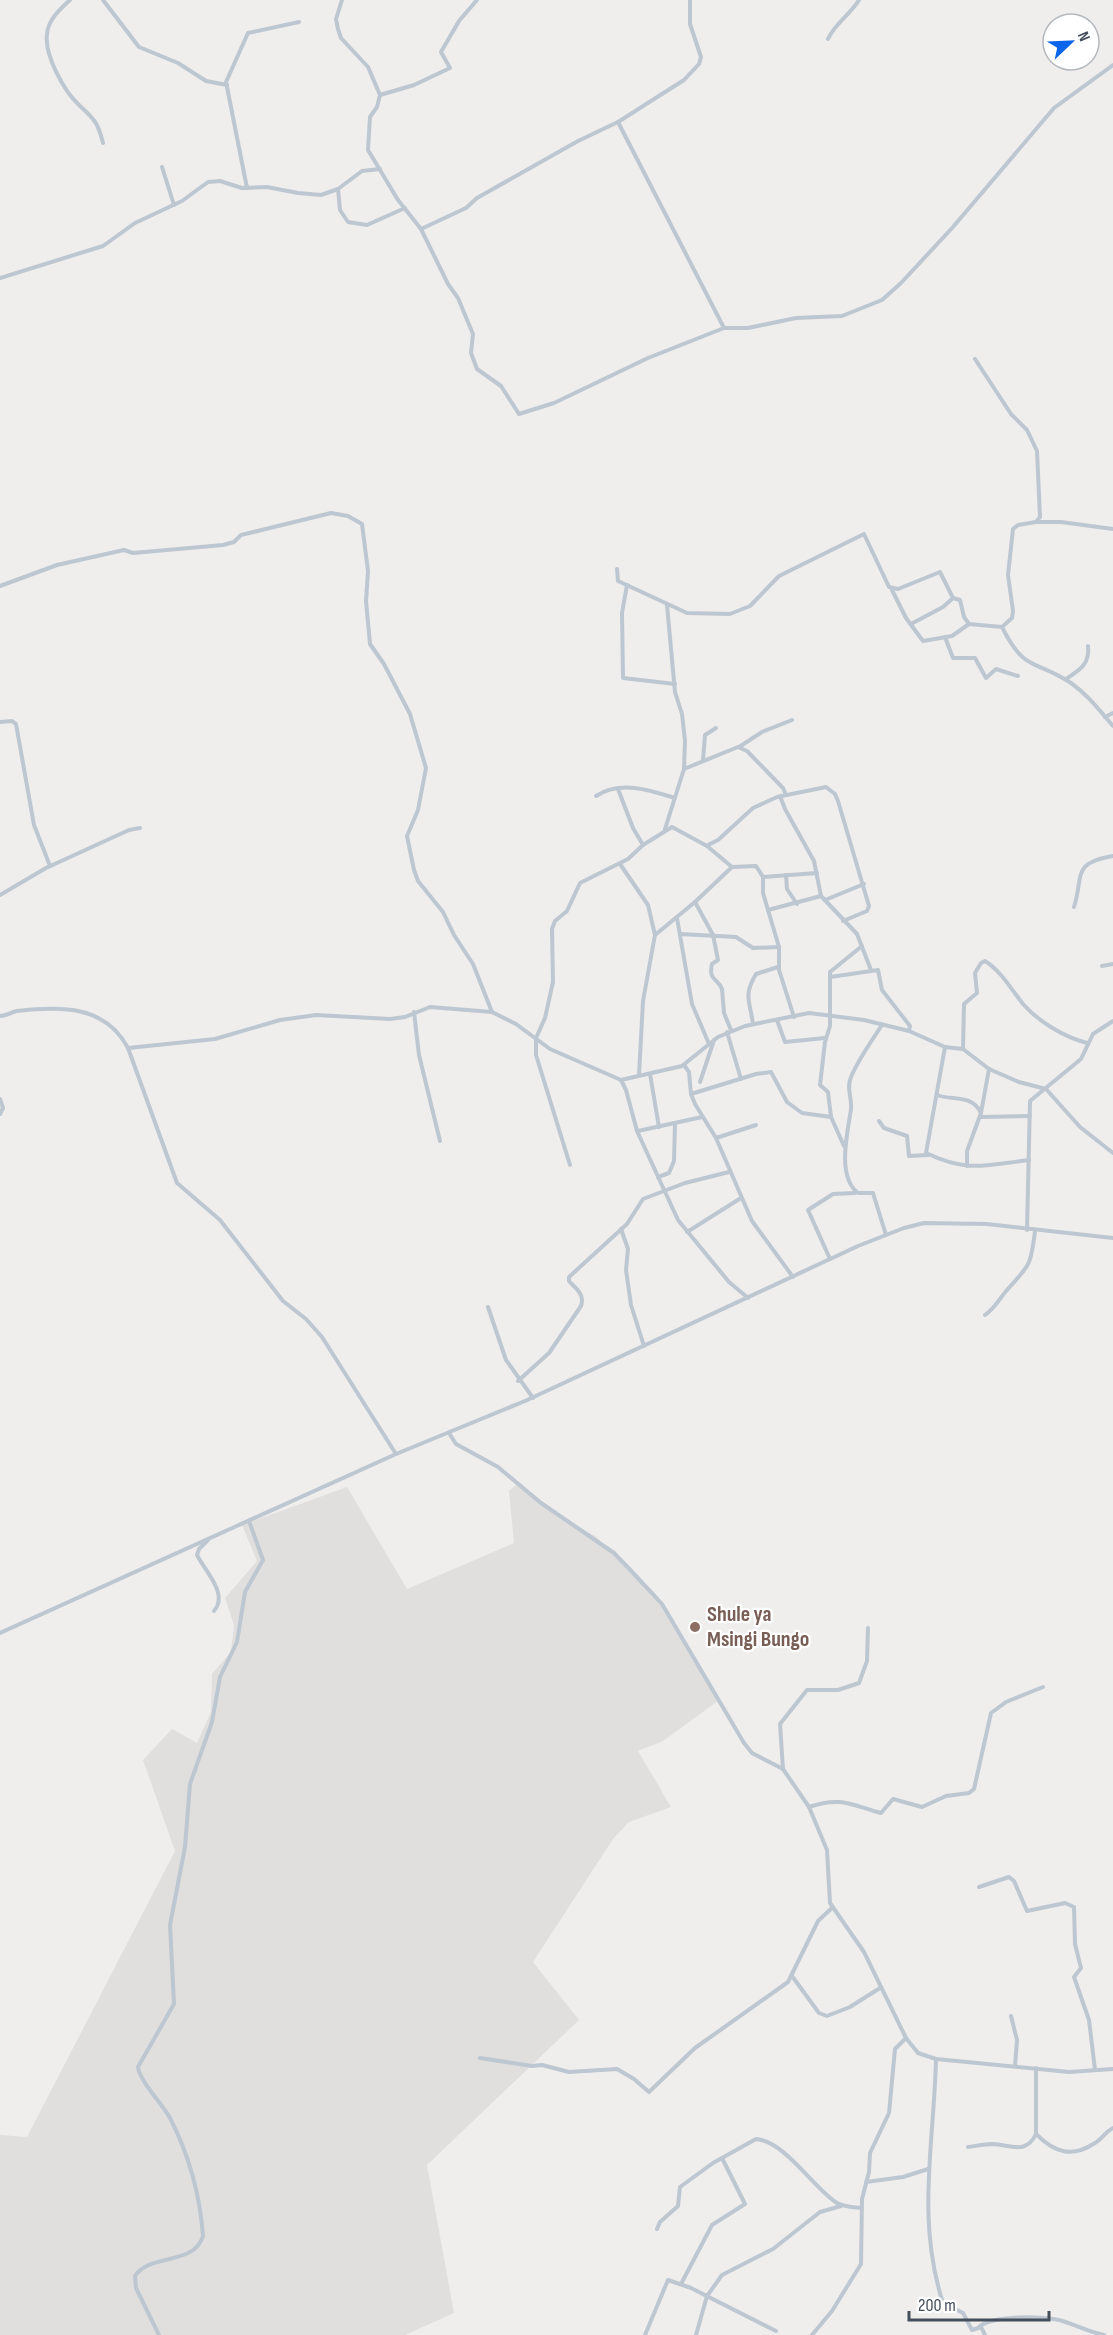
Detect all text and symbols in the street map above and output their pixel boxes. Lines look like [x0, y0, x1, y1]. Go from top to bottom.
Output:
north arrow [1041, 12, 1101, 72]
text: N [1073, 29, 1094, 44]
place label: Shule ya Msingi Bungo [707, 1601, 809, 1653]
marker: Shule ya Msingi Bungo [688, 1620, 702, 1634]
scale bar [909, 2284, 1048, 2322]
text: 200 m [918, 2295, 956, 2316]

